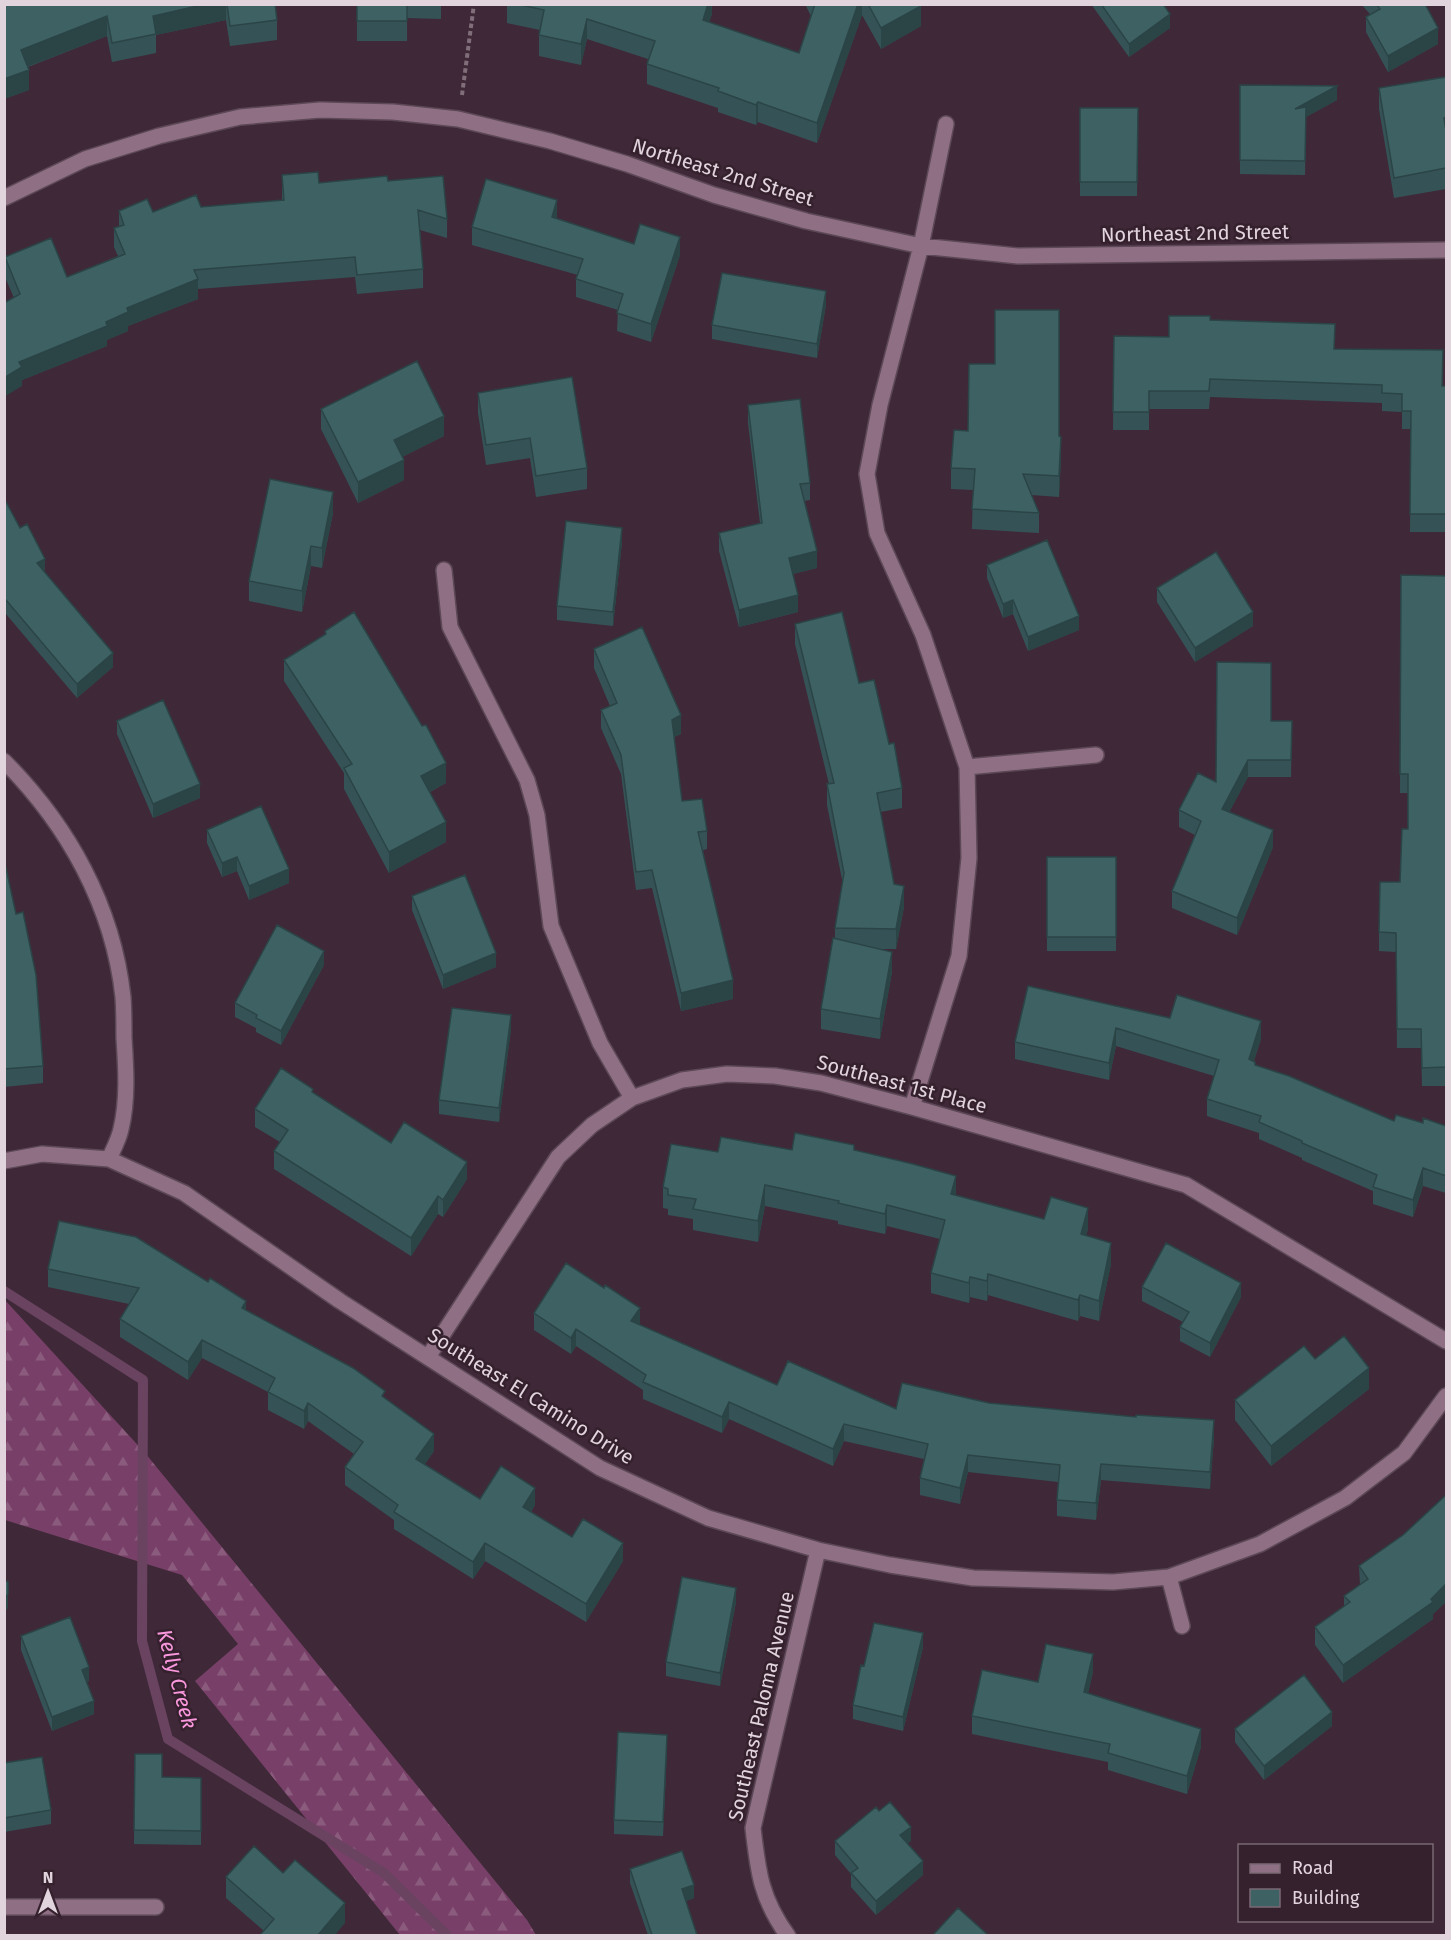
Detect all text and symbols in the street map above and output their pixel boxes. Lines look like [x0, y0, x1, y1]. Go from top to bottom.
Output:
street label: Northeast 2nd Street [629, 133, 817, 211]
street label: Northeast 2nd Street [1101, 219, 1290, 247]
street label: Southeast 1st Place [814, 1050, 990, 1118]
street label: Southeast El Camino Drive [424, 1323, 638, 1469]
street label: Southeast Paloma Avenue [723, 1589, 799, 1823]
water label: Kelly Creek [151, 1626, 203, 1732]
legend [1238, 1844, 1433, 1922]
text: Road [1292, 1857, 1334, 1879]
north arrow [18, 1862, 78, 1922]
text: N [43, 1868, 53, 1887]
text: Building [1292, 1887, 1360, 1909]

